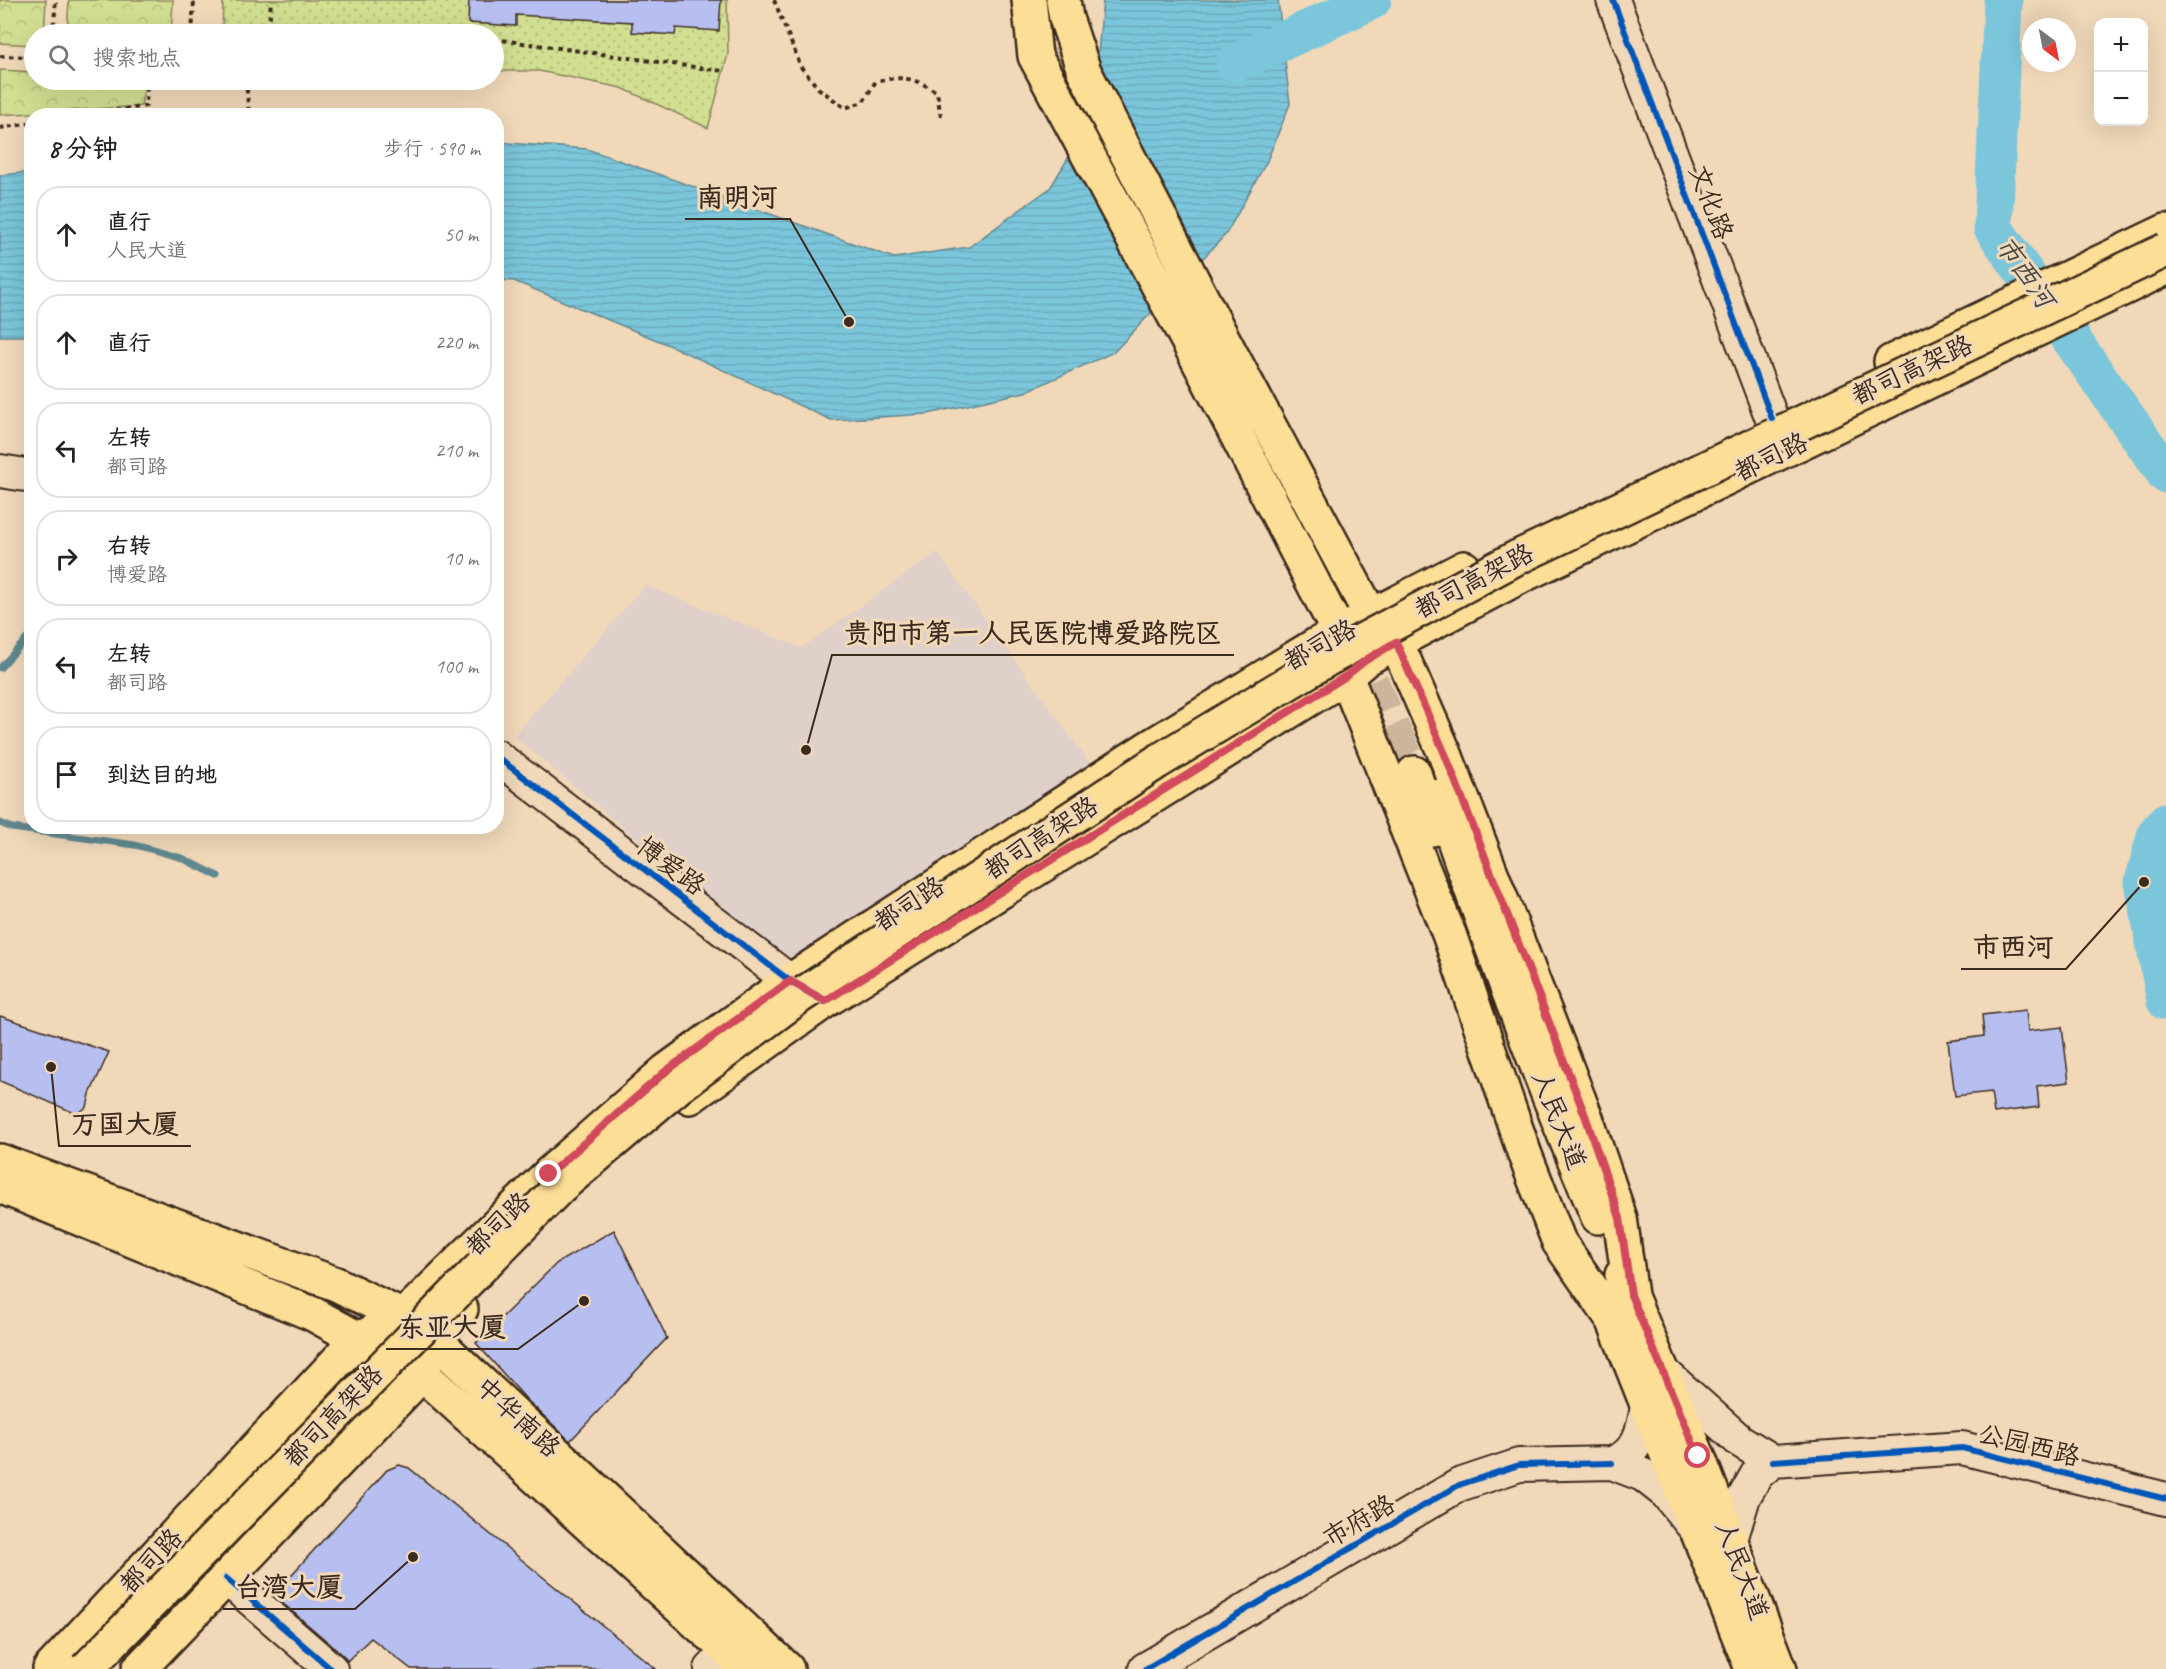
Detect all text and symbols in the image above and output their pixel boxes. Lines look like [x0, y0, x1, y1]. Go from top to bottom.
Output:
north arrow [2022, 18, 2076, 72]
map controls [2094, 18, 2148, 126]
button: + [2094, 18, 2148, 72]
search box [24, 24, 504, 90]
icon: search [45, 41, 78, 74]
text: 搜索地点 [93, 44, 181, 72]
button: − [2094, 72, 2148, 126]
text: 8 分钟 [48, 132, 118, 165]
text: 步行 · 590 m [384, 136, 480, 161]
street label: 文化路 [1682, 160, 1740, 244]
callout: 南明河 [685, 174, 790, 219]
text: 南明河 [697, 180, 778, 214]
text: 直行 [107, 208, 151, 236]
icon: ahead [50, 218, 83, 251]
text: 50 m [444, 222, 478, 247]
water label: 市西河 [1988, 229, 2064, 318]
text: 人民大道 [107, 238, 187, 263]
icon: ahead [50, 326, 83, 359]
street label: 都司高架路 [1846, 328, 1978, 412]
text: 直行 [107, 329, 151, 357]
text: 220 m [435, 330, 478, 355]
text: 左转 [107, 424, 151, 452]
street label: 都司路 [1729, 425, 1813, 489]
icon: left [50, 434, 83, 467]
text: 210 m [435, 438, 478, 463]
text: 都司路 [107, 454, 167, 479]
text: 右转 [107, 532, 151, 560]
street label: 都司高架路 [1409, 536, 1539, 626]
icon: right [50, 542, 83, 575]
text: 10 m [444, 546, 478, 571]
text: 博爱路 [107, 562, 167, 587]
callout: 贵阳市第一人民医院博爱路院区 [832, 610, 1234, 655]
street label: 都司路 [1278, 612, 1362, 678]
text: 贵阳市第一人民医院博爱路院区 [844, 616, 1222, 650]
text: 左转 [107, 640, 151, 668]
icon: left [50, 650, 83, 683]
text: 100 m [435, 654, 478, 679]
text: 都司路 [107, 670, 167, 695]
icon: arrive [50, 758, 83, 791]
text: 到达目的地 [107, 761, 217, 789]
street label: 都司高架路 [977, 789, 1105, 887]
street label: 博爱路 [630, 829, 712, 903]
street label: 都司路 [867, 869, 951, 939]
callout: 市西河 [1961, 924, 2066, 969]
text: 市西河 [1973, 930, 2054, 964]
street label: 人民大道 [1524, 1066, 1594, 1174]
callout: 万国大厦 [59, 1101, 191, 1146]
text: 万国大厦 [71, 1107, 179, 1141]
route end [535, 1160, 561, 1186]
street label: 都司路 [458, 1185, 538, 1263]
callout: 东亚大厦 [386, 1304, 518, 1349]
text: 东亚大厦 [398, 1310, 506, 1344]
street label: 都司高架路 [276, 1358, 390, 1474]
street label: 中华南路 [469, 1369, 567, 1465]
street label: 公园西路 [1975, 1416, 2083, 1474]
route start [1684, 1442, 1710, 1468]
street label: 市府路 [1317, 1487, 1401, 1555]
street label: 人民大道 [1708, 1516, 1776, 1624]
street label: 都司路 [112, 1521, 190, 1601]
callout: 台湾大厦 [223, 1564, 355, 1609]
text: 台湾大厦 [235, 1570, 343, 1604]

